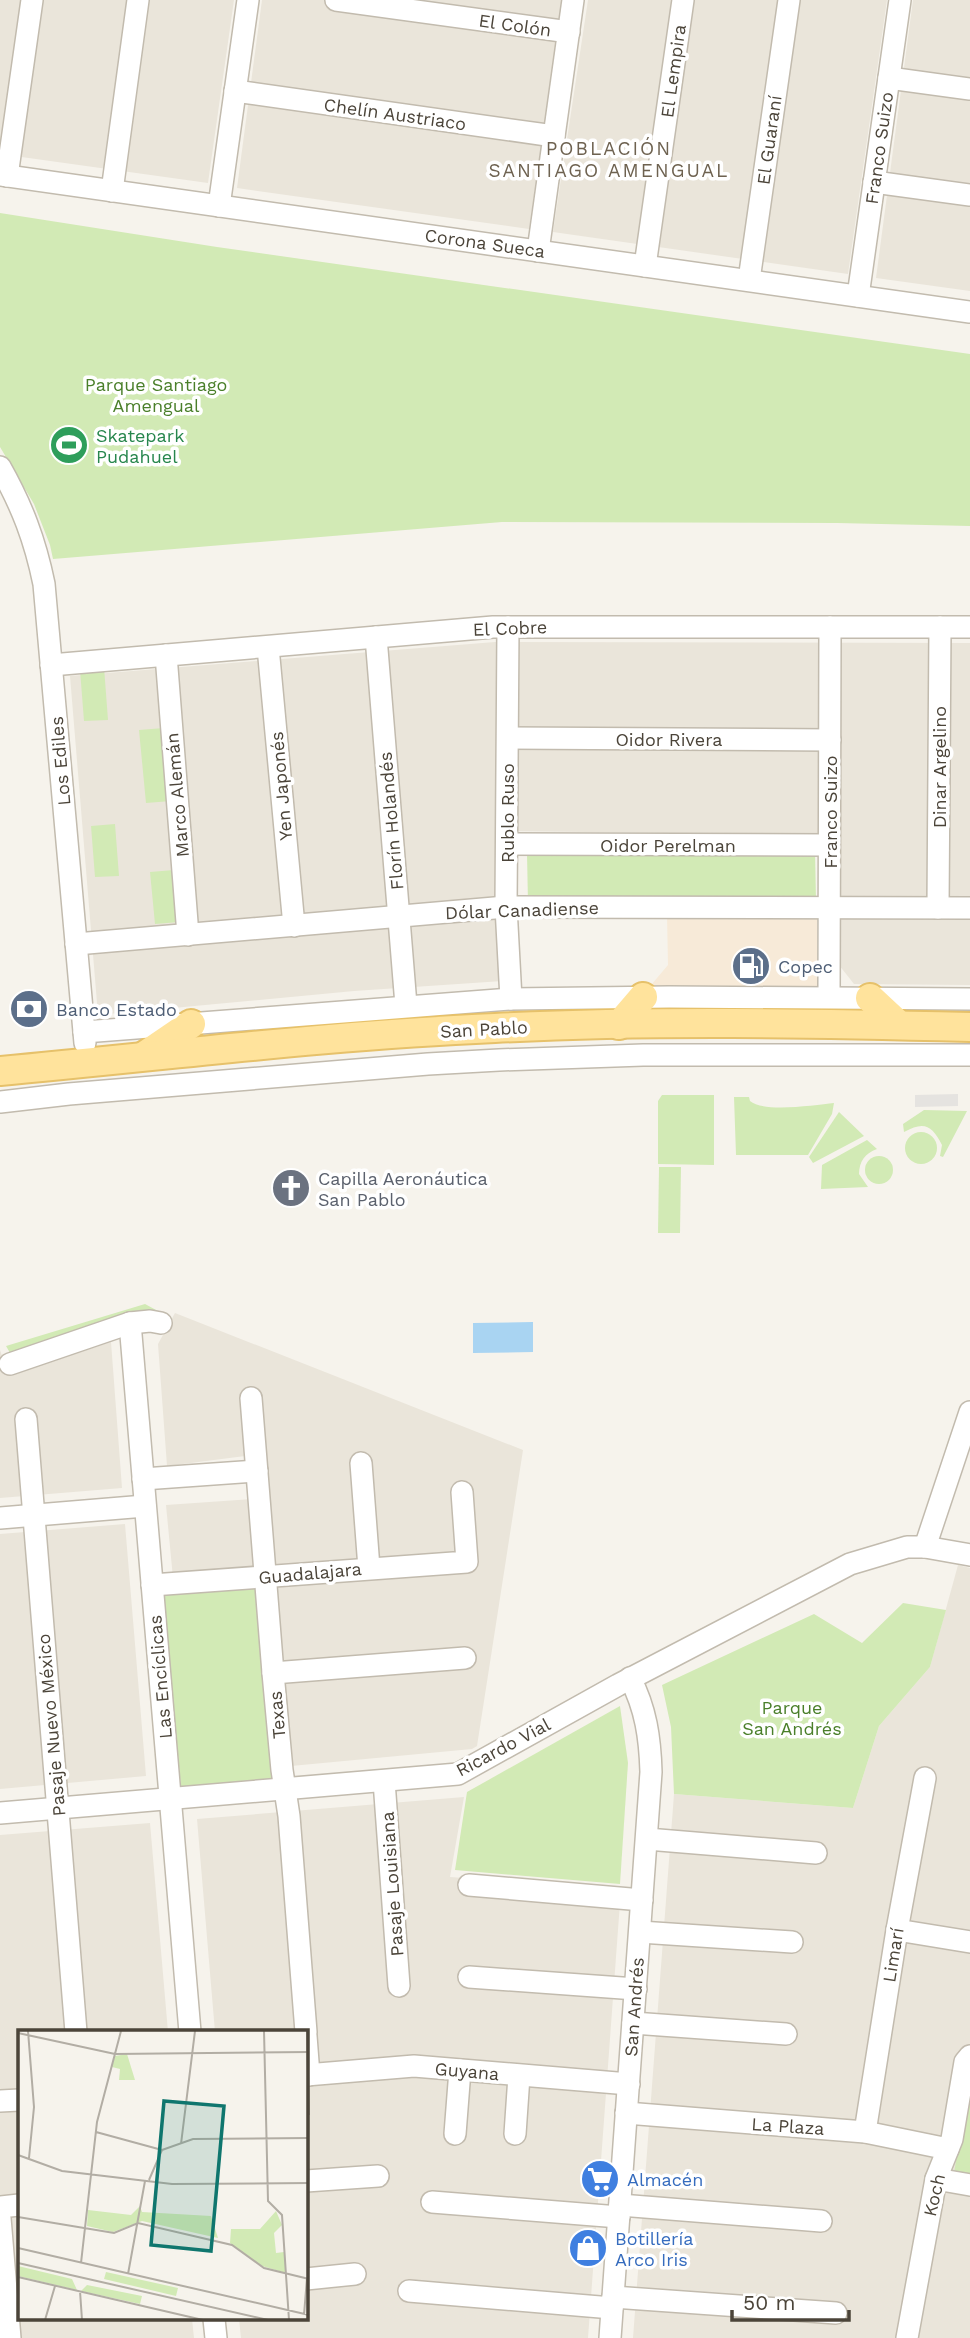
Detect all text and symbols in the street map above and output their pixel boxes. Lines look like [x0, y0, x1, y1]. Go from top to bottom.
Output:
street label: El Colón [477, 10, 553, 40]
street label: El Lempira [656, 23, 690, 119]
street label: Franco Suizo [861, 90, 897, 206]
street label: Chelín Austriaco [322, 94, 468, 134]
street label: El Guaraní [752, 94, 786, 186]
district label: POBLACIÓN SANTIAGO AMENGUAL [489, 137, 729, 182]
street label: Corona Sueca [423, 224, 547, 262]
park label: Parque Santiago Amengual [85, 374, 227, 416]
sports icon: Skatepark Pudahuel [48, 424, 90, 466]
place label: Skatepark Pudahuel [96, 425, 184, 467]
street label: El Cobre [472, 616, 548, 640]
street label: Dinar Argelino [929, 706, 950, 828]
street label: Los Ediles [46, 715, 74, 807]
street label: Oidor Rivera [615, 729, 723, 750]
street label: Yen Japonés [266, 731, 296, 841]
street label: Marco Alemán [161, 732, 193, 858]
street label: Florín Holandés [375, 751, 407, 891]
street label: Franco Suizo [820, 755, 841, 869]
street label: Rublo Ruso [497, 763, 518, 863]
street label: Oidor Perelman [600, 835, 736, 856]
street label: Dólar Canadiense [445, 897, 599, 923]
fuel station icon: Copec [730, 945, 772, 987]
place label: Copec [778, 956, 833, 977]
bank icon: Banco Estado [8, 988, 50, 1030]
place label: Banco Estado [56, 999, 177, 1020]
street label: San Pablo [440, 1016, 528, 1042]
church icon: Capilla Aeronáutica San Pablo [270, 1167, 312, 1209]
place label: Capilla Aeronáutica San Pablo [318, 1168, 488, 1210]
street label: Guadalajara [257, 1558, 363, 1588]
street label: Las Encíclicas [144, 1614, 176, 1740]
street label: Pasaje Nuevo México [33, 1633, 69, 1817]
street label: Texas [264, 1690, 290, 1740]
park label: Parque San Andrés [742, 1697, 842, 1739]
street label: Ricardo Vial [452, 1713, 554, 1781]
street label: Pasaje Louisiana [376, 1811, 408, 1957]
street label: Limarí [878, 1926, 908, 1984]
street label: San Andrés [620, 1957, 648, 2057]
inset map [18, 2030, 308, 2320]
street label: Guyana [434, 2058, 500, 2084]
street label: La Plaza [751, 2113, 825, 2139]
supermarket icon: Almacén [579, 2158, 621, 2200]
place label: Almacén [627, 2169, 703, 2190]
street label: Koch [919, 2172, 949, 2218]
shop icon: Botillería Arco Iris [567, 2227, 609, 2269]
place label: Botillería Arco Iris [615, 2228, 693, 2270]
scale bar [732, 2278, 849, 2322]
text: 50 m [743, 2290, 795, 2315]

